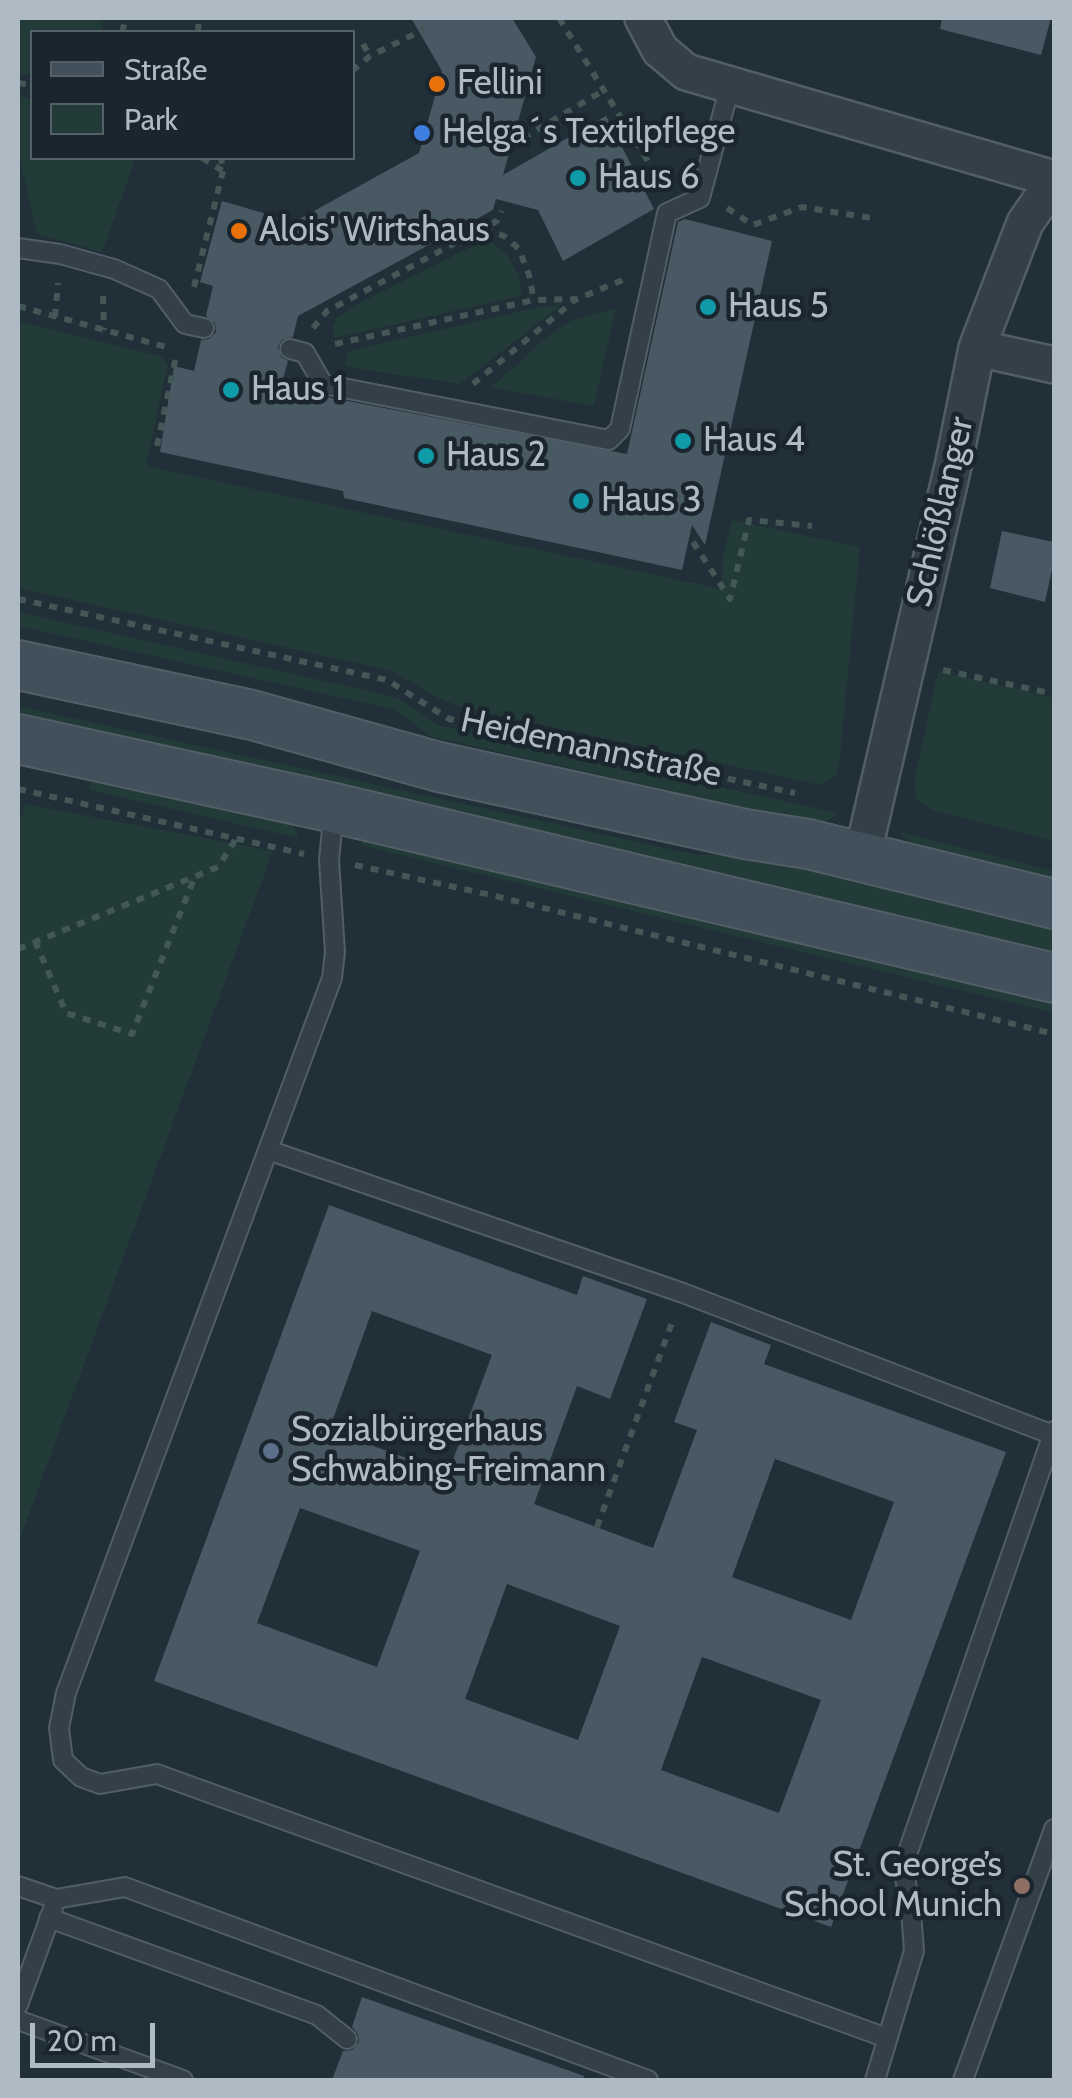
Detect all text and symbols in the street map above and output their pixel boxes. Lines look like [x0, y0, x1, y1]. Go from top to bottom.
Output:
legend [30, 30, 355, 160]
text: Straße [124, 51, 207, 88]
place label: Fellini [457, 63, 543, 105]
marker: Fellini [426, 73, 448, 95]
text: Park [124, 101, 178, 138]
place label: Helga´s Textilpflege [442, 112, 735, 154]
marker: Helga´s Textilpflege [411, 122, 433, 144]
place label: Haus 6 [598, 157, 700, 199]
marker: Haus 6 [567, 167, 589, 189]
place label: Alois' Wirtshaus [259, 210, 490, 252]
marker: Alois' Wirtshaus [228, 220, 250, 242]
place label: Haus 5 [728, 286, 829, 328]
marker: Haus 5 [697, 296, 719, 318]
place label: Haus 1 [251, 369, 344, 411]
marker: Haus 1 [220, 379, 242, 401]
street label: Schlößlanger [899, 413, 983, 611]
place label: Haus 4 [703, 420, 805, 462]
marker: Haus 4 [672, 430, 694, 452]
place label: Haus 2 [446, 435, 546, 477]
marker: Haus 2 [415, 445, 437, 467]
place label: Haus 3 [601, 480, 702, 522]
marker: Haus 3 [570, 490, 592, 512]
street label: Heidemannstraße [457, 700, 725, 796]
place label: Sozialbürgerhaus Schwabing-Freimann [291, 1410, 606, 1492]
marker: Sozialbürgerhaus Schwabing-Freimann [260, 1440, 282, 1462]
place label: St. George’s School Munich [784, 1845, 1002, 1927]
marker: St. George’s School Munich [1011, 1875, 1033, 1897]
scale bar [35, 2003, 160, 2065]
text: 20 m [47, 2022, 117, 2059]

